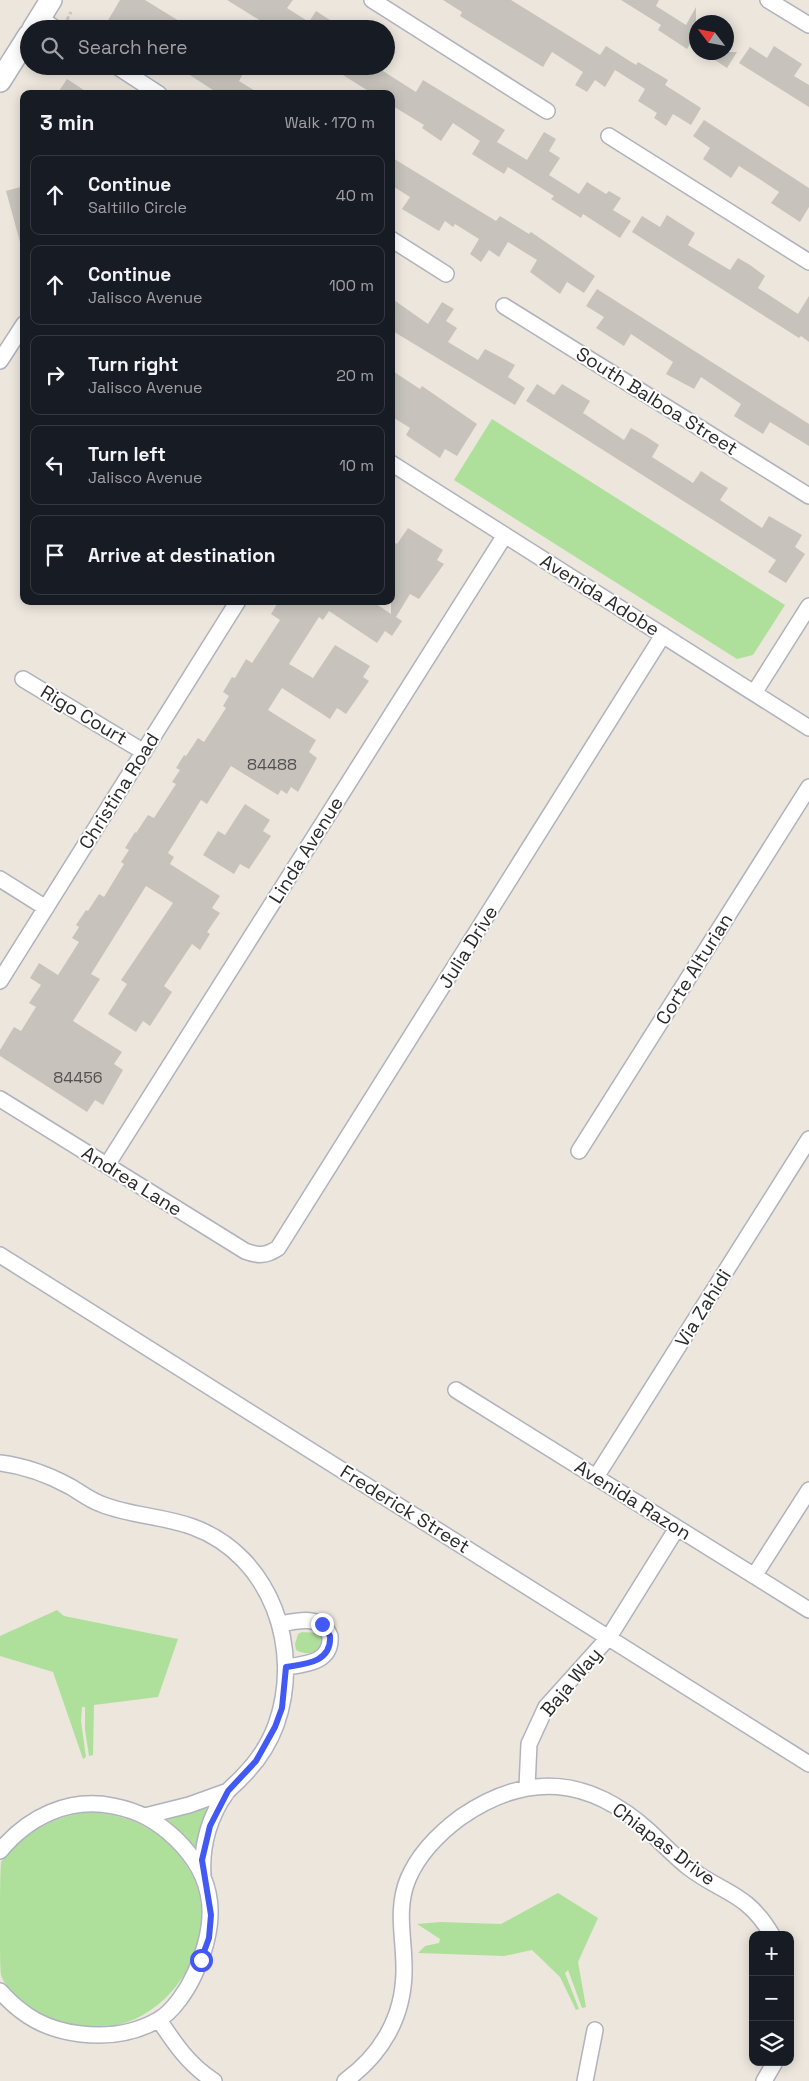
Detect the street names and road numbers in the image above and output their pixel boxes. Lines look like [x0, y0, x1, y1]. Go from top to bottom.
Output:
street label: South Balboa Street [571, 341, 743, 461]
street label: Avenida Adobe [536, 548, 664, 642]
street label: Rigo Court [36, 679, 132, 751]
street label: Christina Road [73, 728, 165, 854]
street label: Linda Avenue [263, 792, 349, 908]
street label: Julia Drive [433, 901, 503, 993]
street label: Corte Alturian [650, 909, 738, 1029]
street label: Andrea Lane [77, 1140, 187, 1222]
street label: Via Zahidi [669, 1264, 737, 1352]
street label: Avenida Razon [570, 1454, 696, 1546]
street label: Frederick Street [336, 1459, 474, 1559]
street label: Baja Way [535, 1642, 607, 1722]
street label: Chiapas Drive [607, 1797, 721, 1891]

